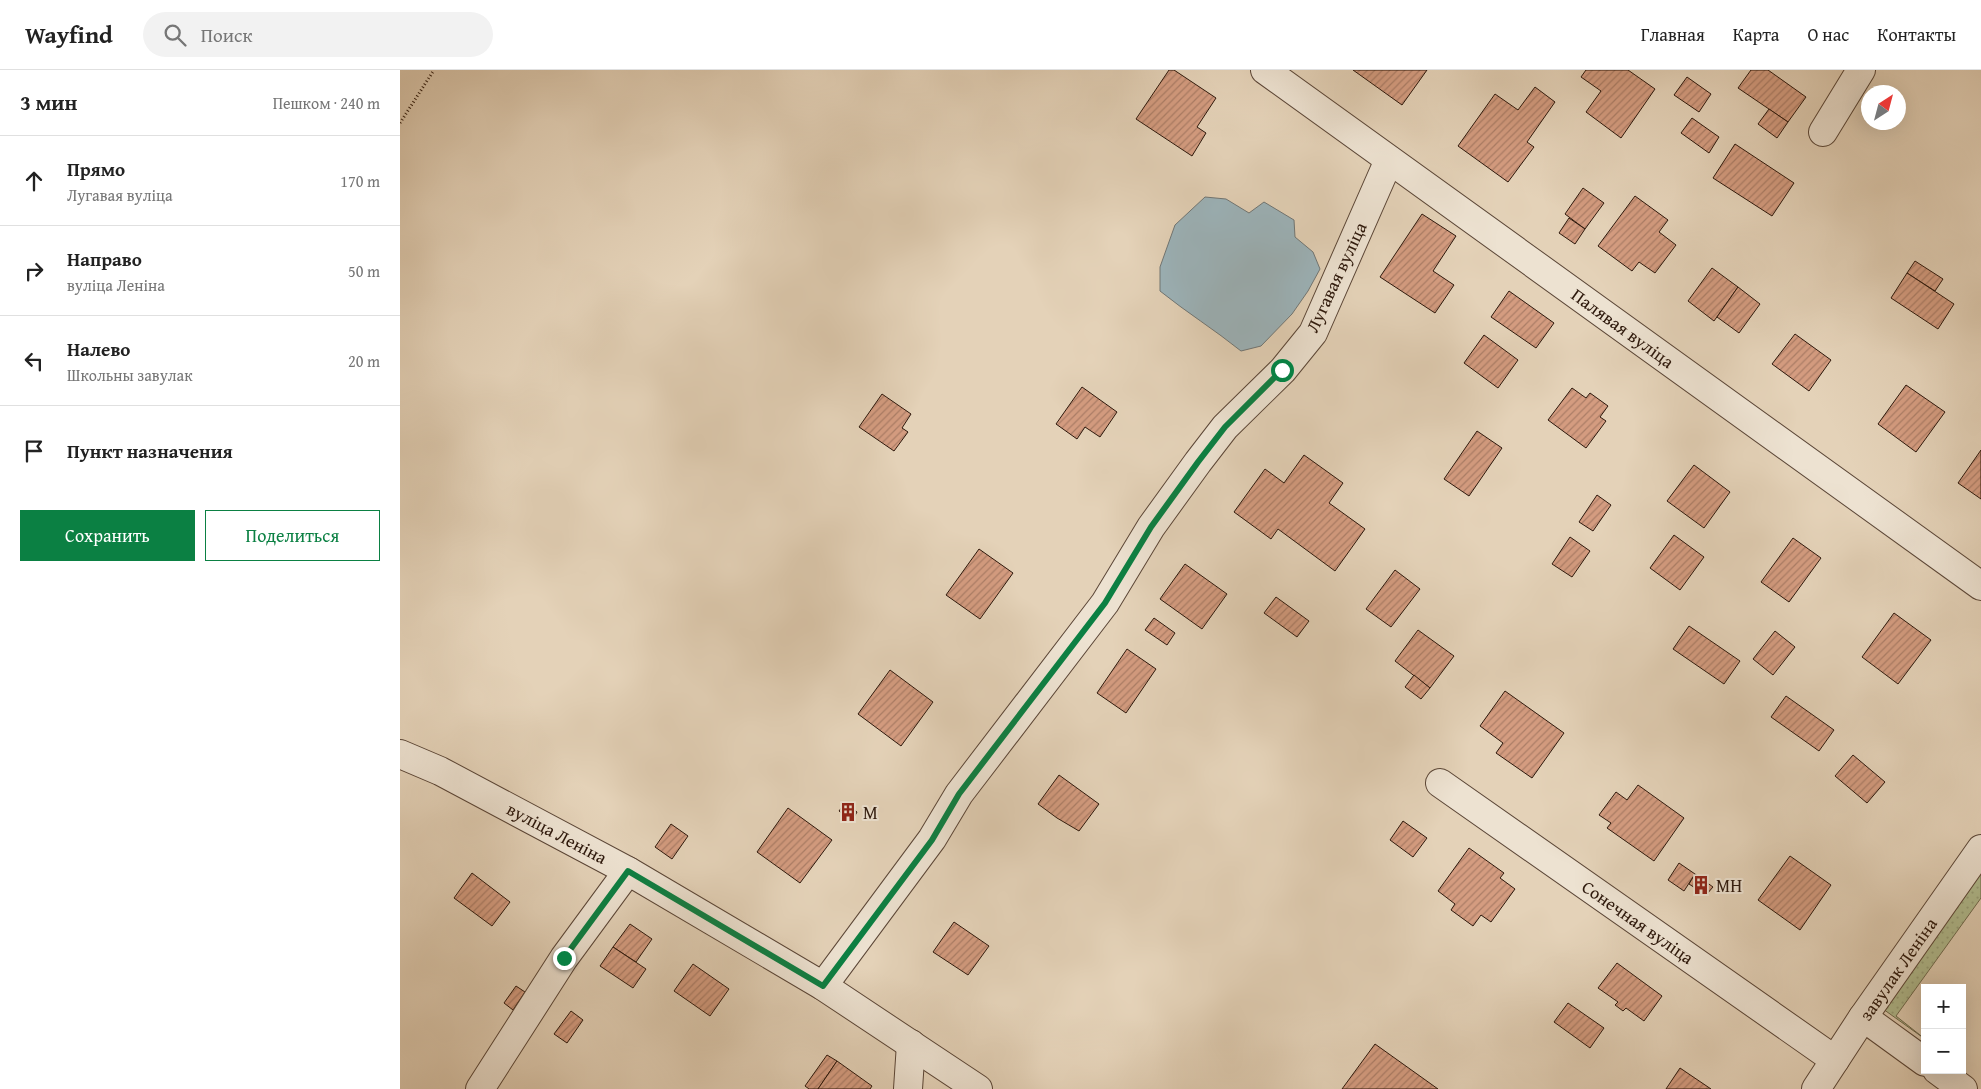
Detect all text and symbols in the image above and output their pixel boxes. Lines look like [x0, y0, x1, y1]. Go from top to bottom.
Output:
search box [143, 12, 493, 57]
text: Wayfind [25, 17, 113, 52]
icon: search [161, 21, 189, 49]
text: Поиск [201, 21, 252, 49]
text: Главная [1641, 21, 1705, 48]
text: Карта [1733, 21, 1779, 48]
text: О нас [1807, 21, 1849, 48]
text: Контакты [1877, 21, 1956, 48]
north arrow [1861, 85, 1906, 130]
text: 3 мин [20, 87, 77, 118]
text: Пешком · 240 m [273, 91, 380, 115]
text: Прямо [67, 155, 125, 183]
icon: ahead [20, 167, 48, 195]
text: 170 m [340, 169, 380, 193]
text: Лугавая вуліца [67, 183, 173, 207]
street label: Лугавая вуліца [1299, 217, 1374, 337]
text: Направо [67, 245, 142, 273]
icon: right [20, 257, 48, 285]
text: 50 m [348, 259, 380, 283]
text: вуліца Леніна [67, 273, 165, 297]
street label: Палявая вуліца [1566, 281, 1680, 375]
text: Налево [67, 335, 130, 363]
icon: left [20, 347, 48, 375]
text: 20 m [348, 349, 380, 373]
route start [1271, 359, 1294, 382]
text: Школьны завулак [67, 363, 193, 387]
icon: arrive [20, 437, 48, 465]
text: Пункт назначения [67, 437, 233, 465]
button: Сохранить [20, 510, 195, 561]
button: Поделиться [205, 510, 380, 561]
street label: вуліца Леніна [502, 795, 612, 871]
place label: M [863, 799, 878, 826]
building icon: M [837, 801, 859, 823]
place label: МН [1716, 872, 1742, 899]
street label: Сонечная вуліца [1576, 873, 1700, 971]
building icon: МН [1690, 874, 1712, 896]
street label: завулак Леніна [1852, 912, 1944, 1026]
route end [553, 947, 576, 970]
map controls [1921, 984, 1966, 1074]
button: + [1921, 984, 1966, 1029]
button: − [1921, 1029, 1966, 1074]

